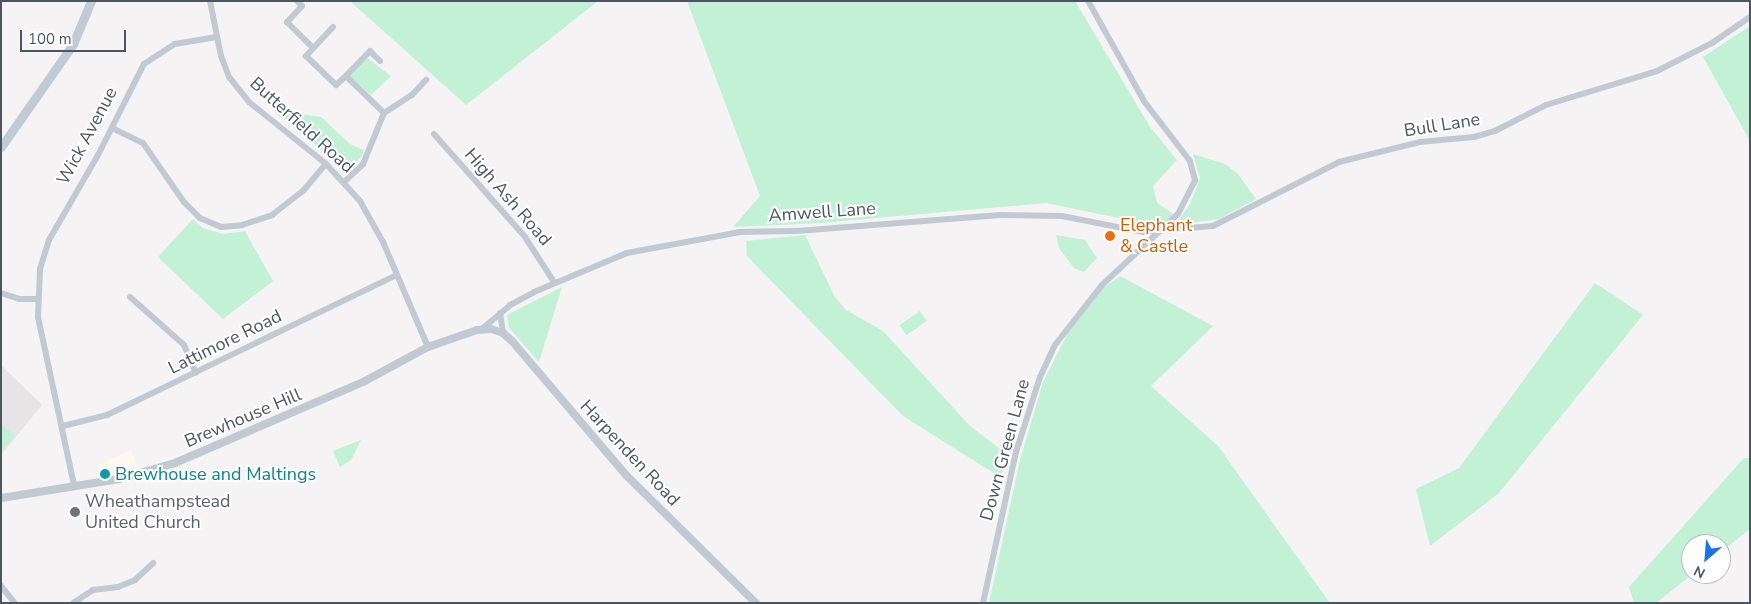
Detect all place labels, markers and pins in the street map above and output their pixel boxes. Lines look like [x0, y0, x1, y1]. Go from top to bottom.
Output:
place label: Elephant & Castle [1120, 215, 1192, 258]
marker: Elephant & Castle [1104, 230, 1116, 242]
place label: Brewhouse and Maltings [115, 463, 316, 485]
marker: Brewhouse and Maltings [99, 468, 111, 480]
place label: Wheathampstead United Church [85, 491, 231, 534]
marker: Wheathampstead United Church [69, 506, 81, 518]

